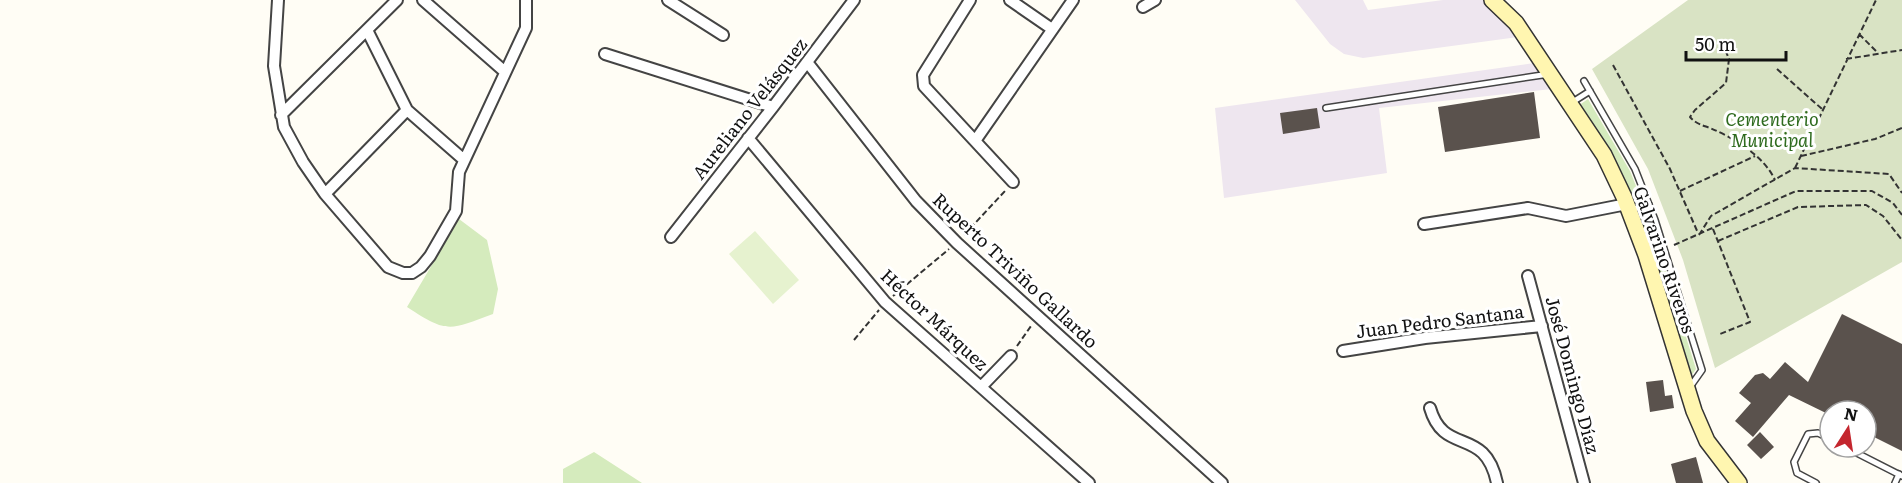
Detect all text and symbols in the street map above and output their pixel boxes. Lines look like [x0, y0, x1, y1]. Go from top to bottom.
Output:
scale bar [1686, 24, 1786, 62]
text: 50 m [1695, 30, 1736, 57]
street label: Aureliano Velásquez [685, 31, 813, 185]
park label: Cementerio Municipal [1725, 105, 1819, 153]
street label: Galvarino Riveros [1628, 182, 1703, 337]
street label: Ruperto Triviño Gallardo [927, 186, 1105, 354]
street label: Héctor Márquez [875, 262, 995, 376]
street label: José Domingo Díaz [1539, 293, 1608, 457]
street label: Juan Pedro Santana [1354, 297, 1526, 344]
north arrow [1818, 399, 1878, 459]
text: N [1842, 400, 1860, 426]

